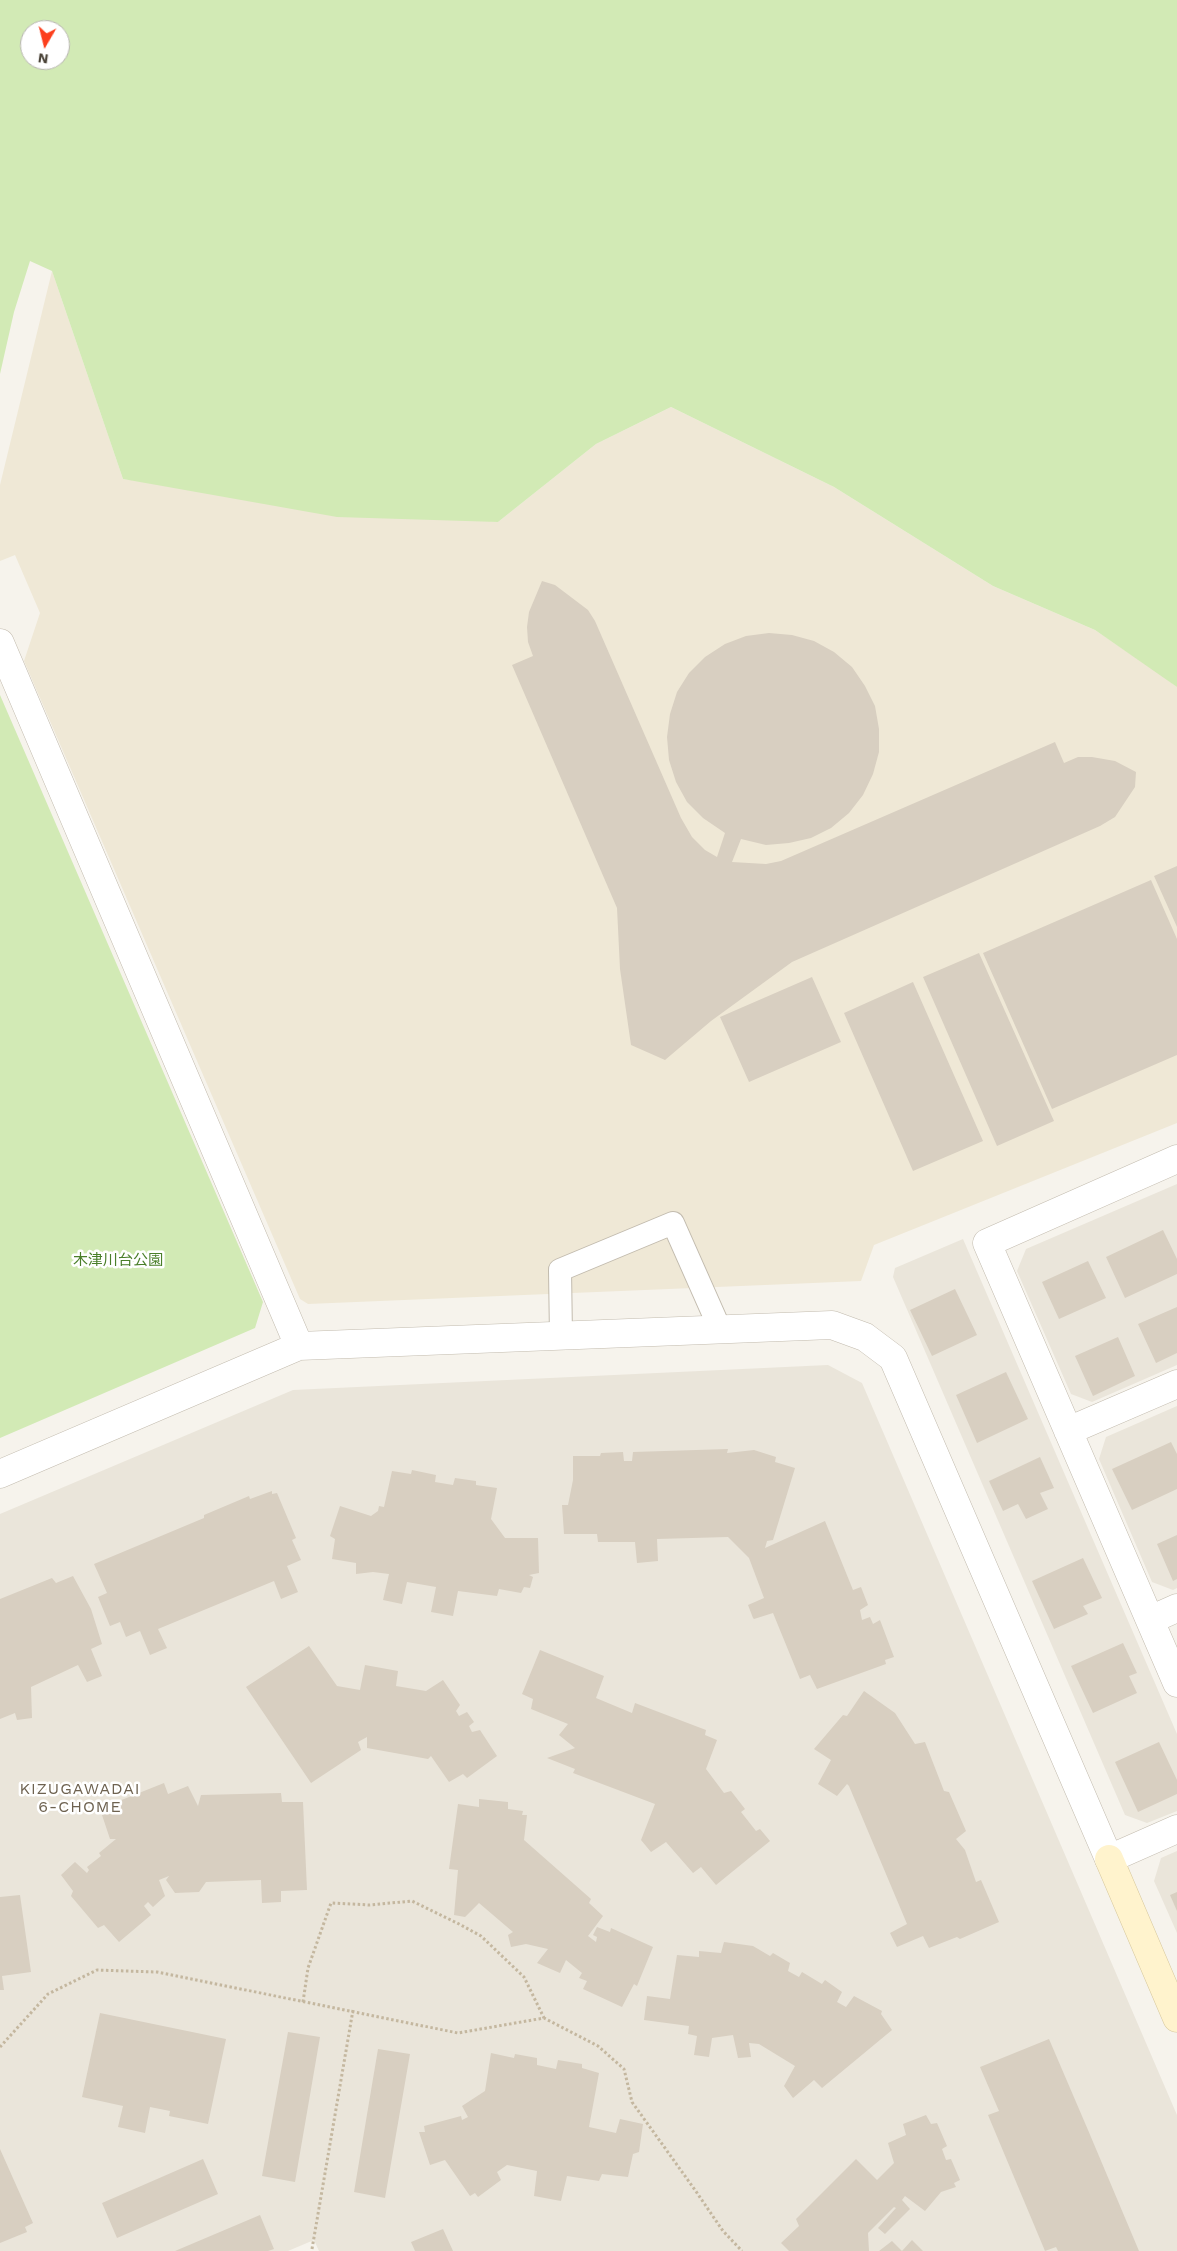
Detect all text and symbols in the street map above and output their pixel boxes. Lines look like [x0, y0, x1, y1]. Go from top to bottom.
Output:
north arrow [20, 20, 70, 70]
text: N [37, 50, 49, 68]
park label: 木津川台公園 [73, 1252, 163, 1270]
district label: KIZUGAWADAI 6-CHOME [18, 1779, 142, 1817]

